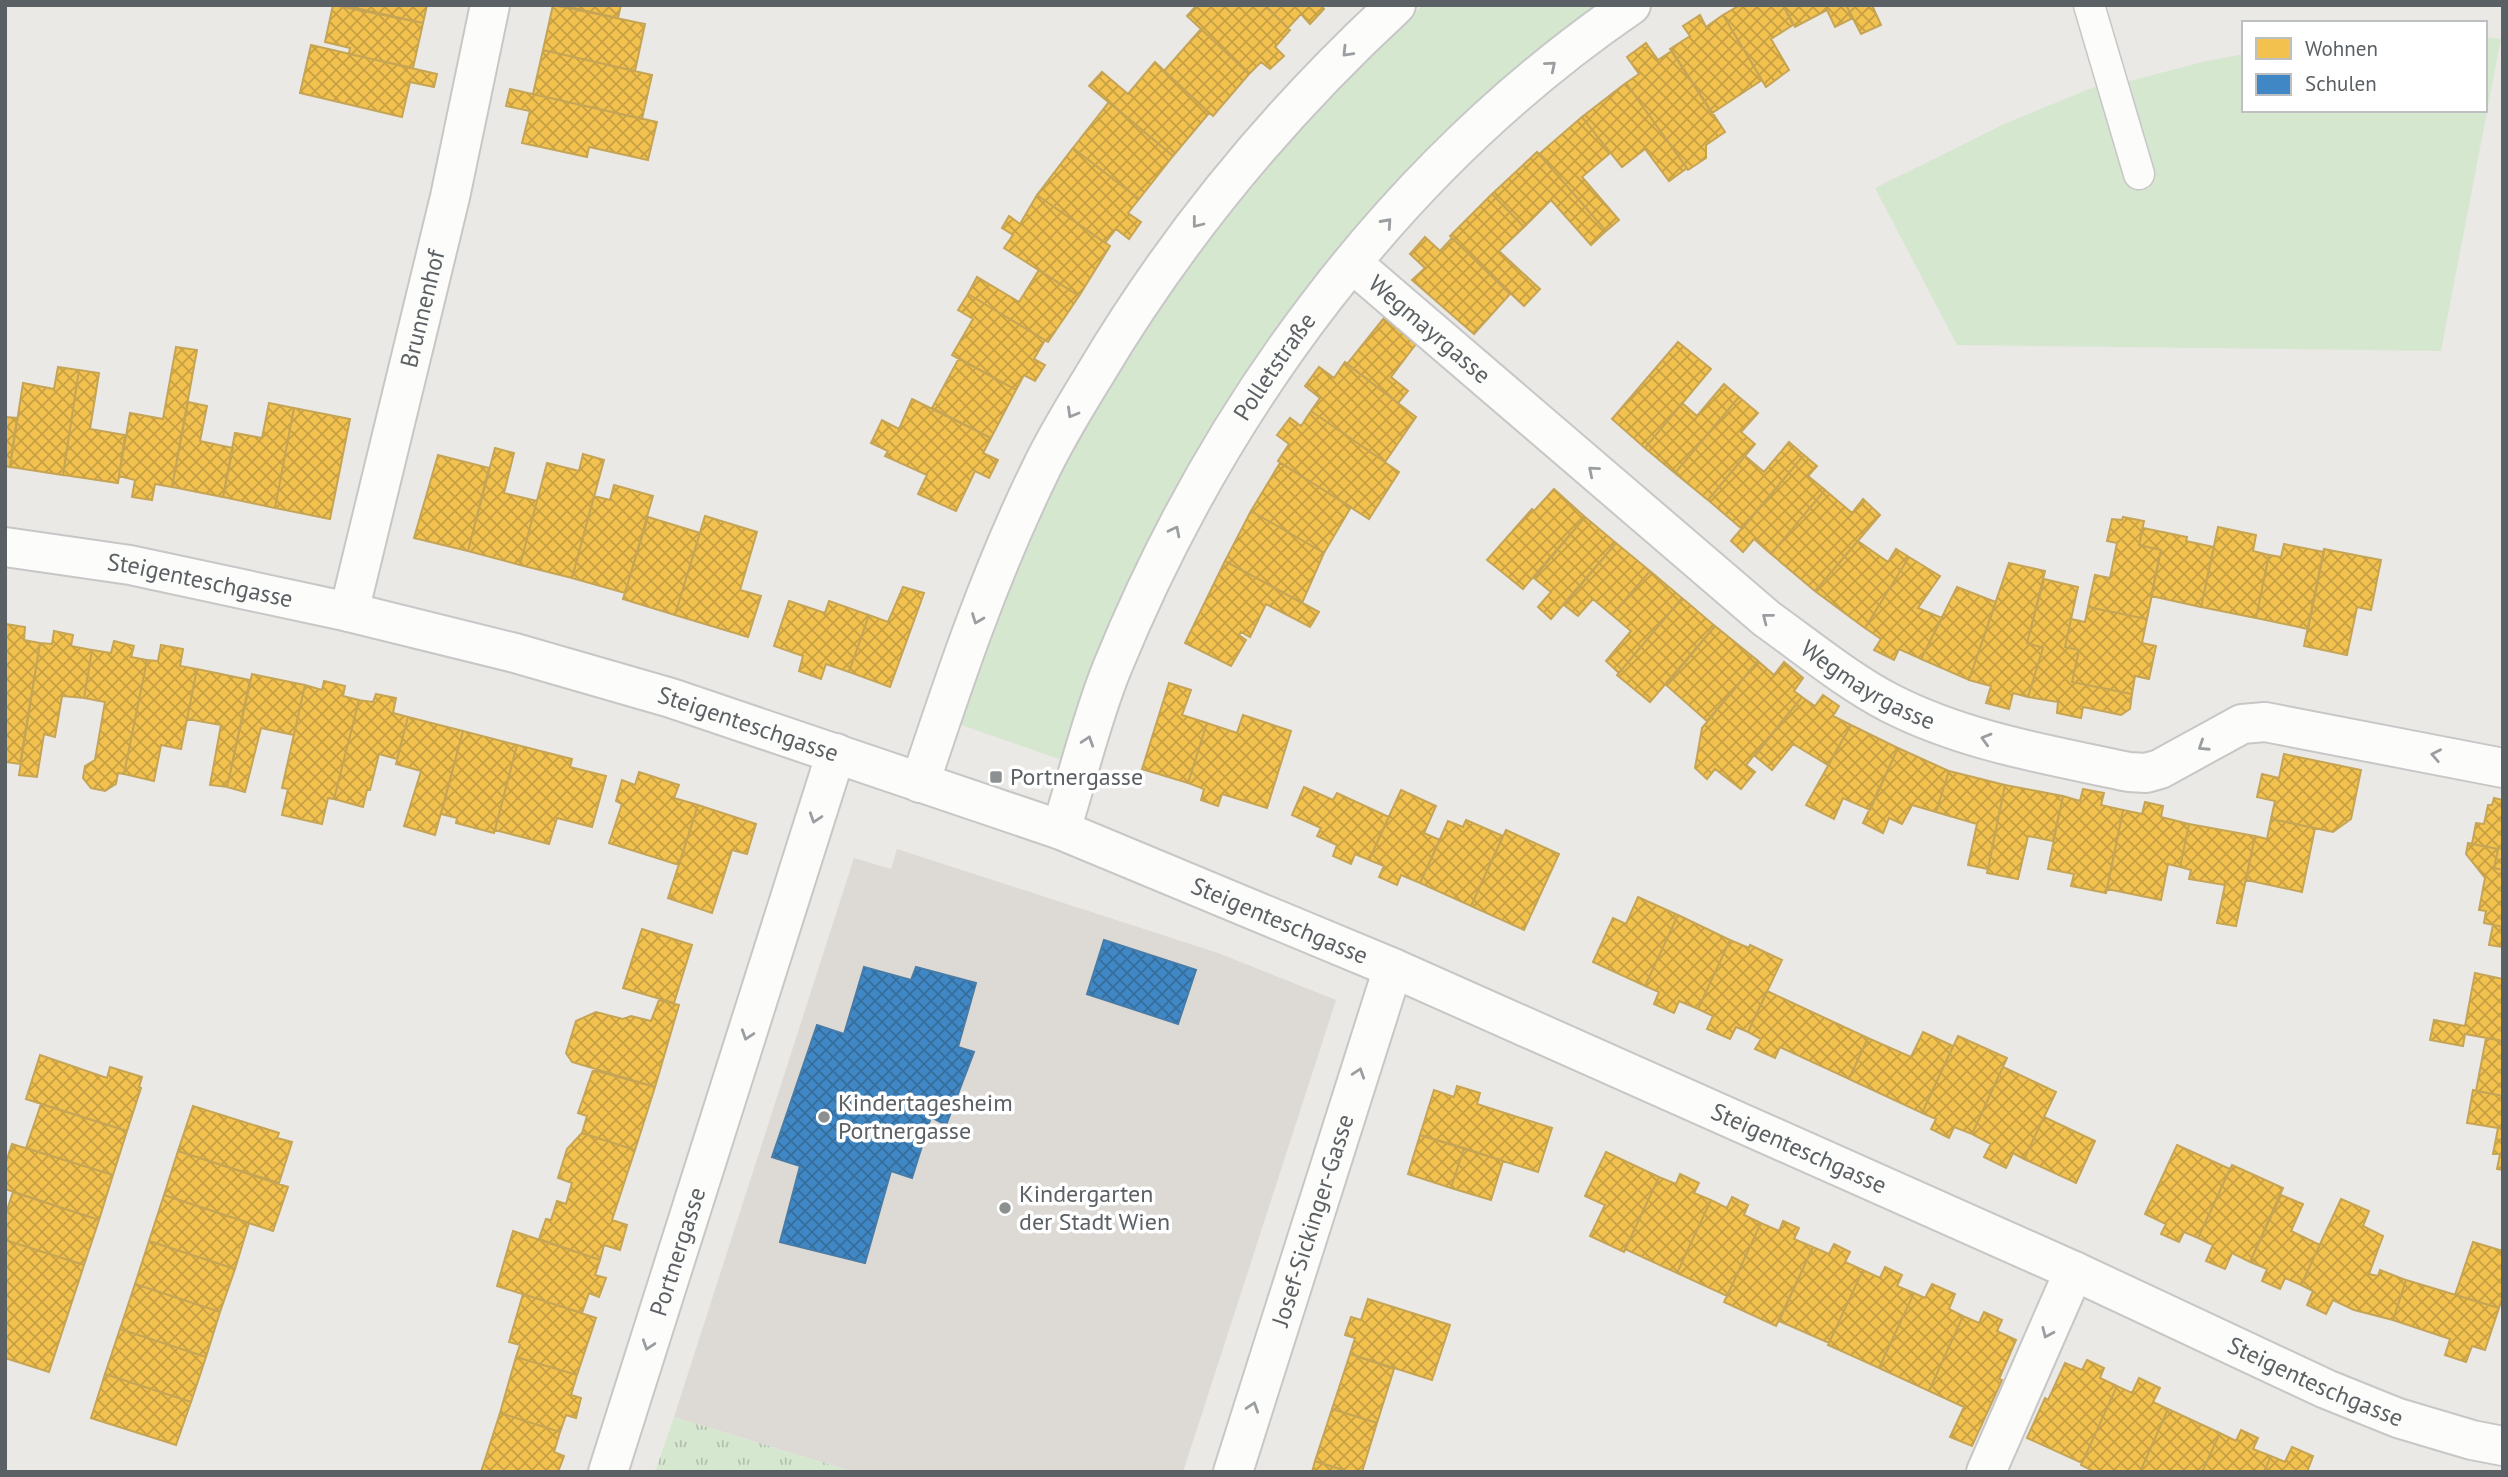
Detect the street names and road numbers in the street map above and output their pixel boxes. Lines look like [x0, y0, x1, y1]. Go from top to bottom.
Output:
street label: Brunnenhof [393, 245, 452, 371]
street label: Wegmayrgasse [1362, 268, 1497, 390]
street label: Polletstraße [1226, 306, 1322, 426]
street label: Steigenteschgasse [105, 546, 296, 615]
street label: Wegmayrgasse [1795, 633, 1940, 736]
street label: Steigenteschgasse [654, 679, 843, 769]
street label: Steigenteschgasse [1187, 870, 1373, 971]
street label: Steigenteschgasse [1706, 1096, 1892, 1201]
street label: Josef-Sickinger-Gasse [1264, 1110, 1361, 1331]
street label: Portnergasse [642, 1183, 712, 1320]
street label: Steigenteschgasse [2223, 1329, 2408, 1434]

